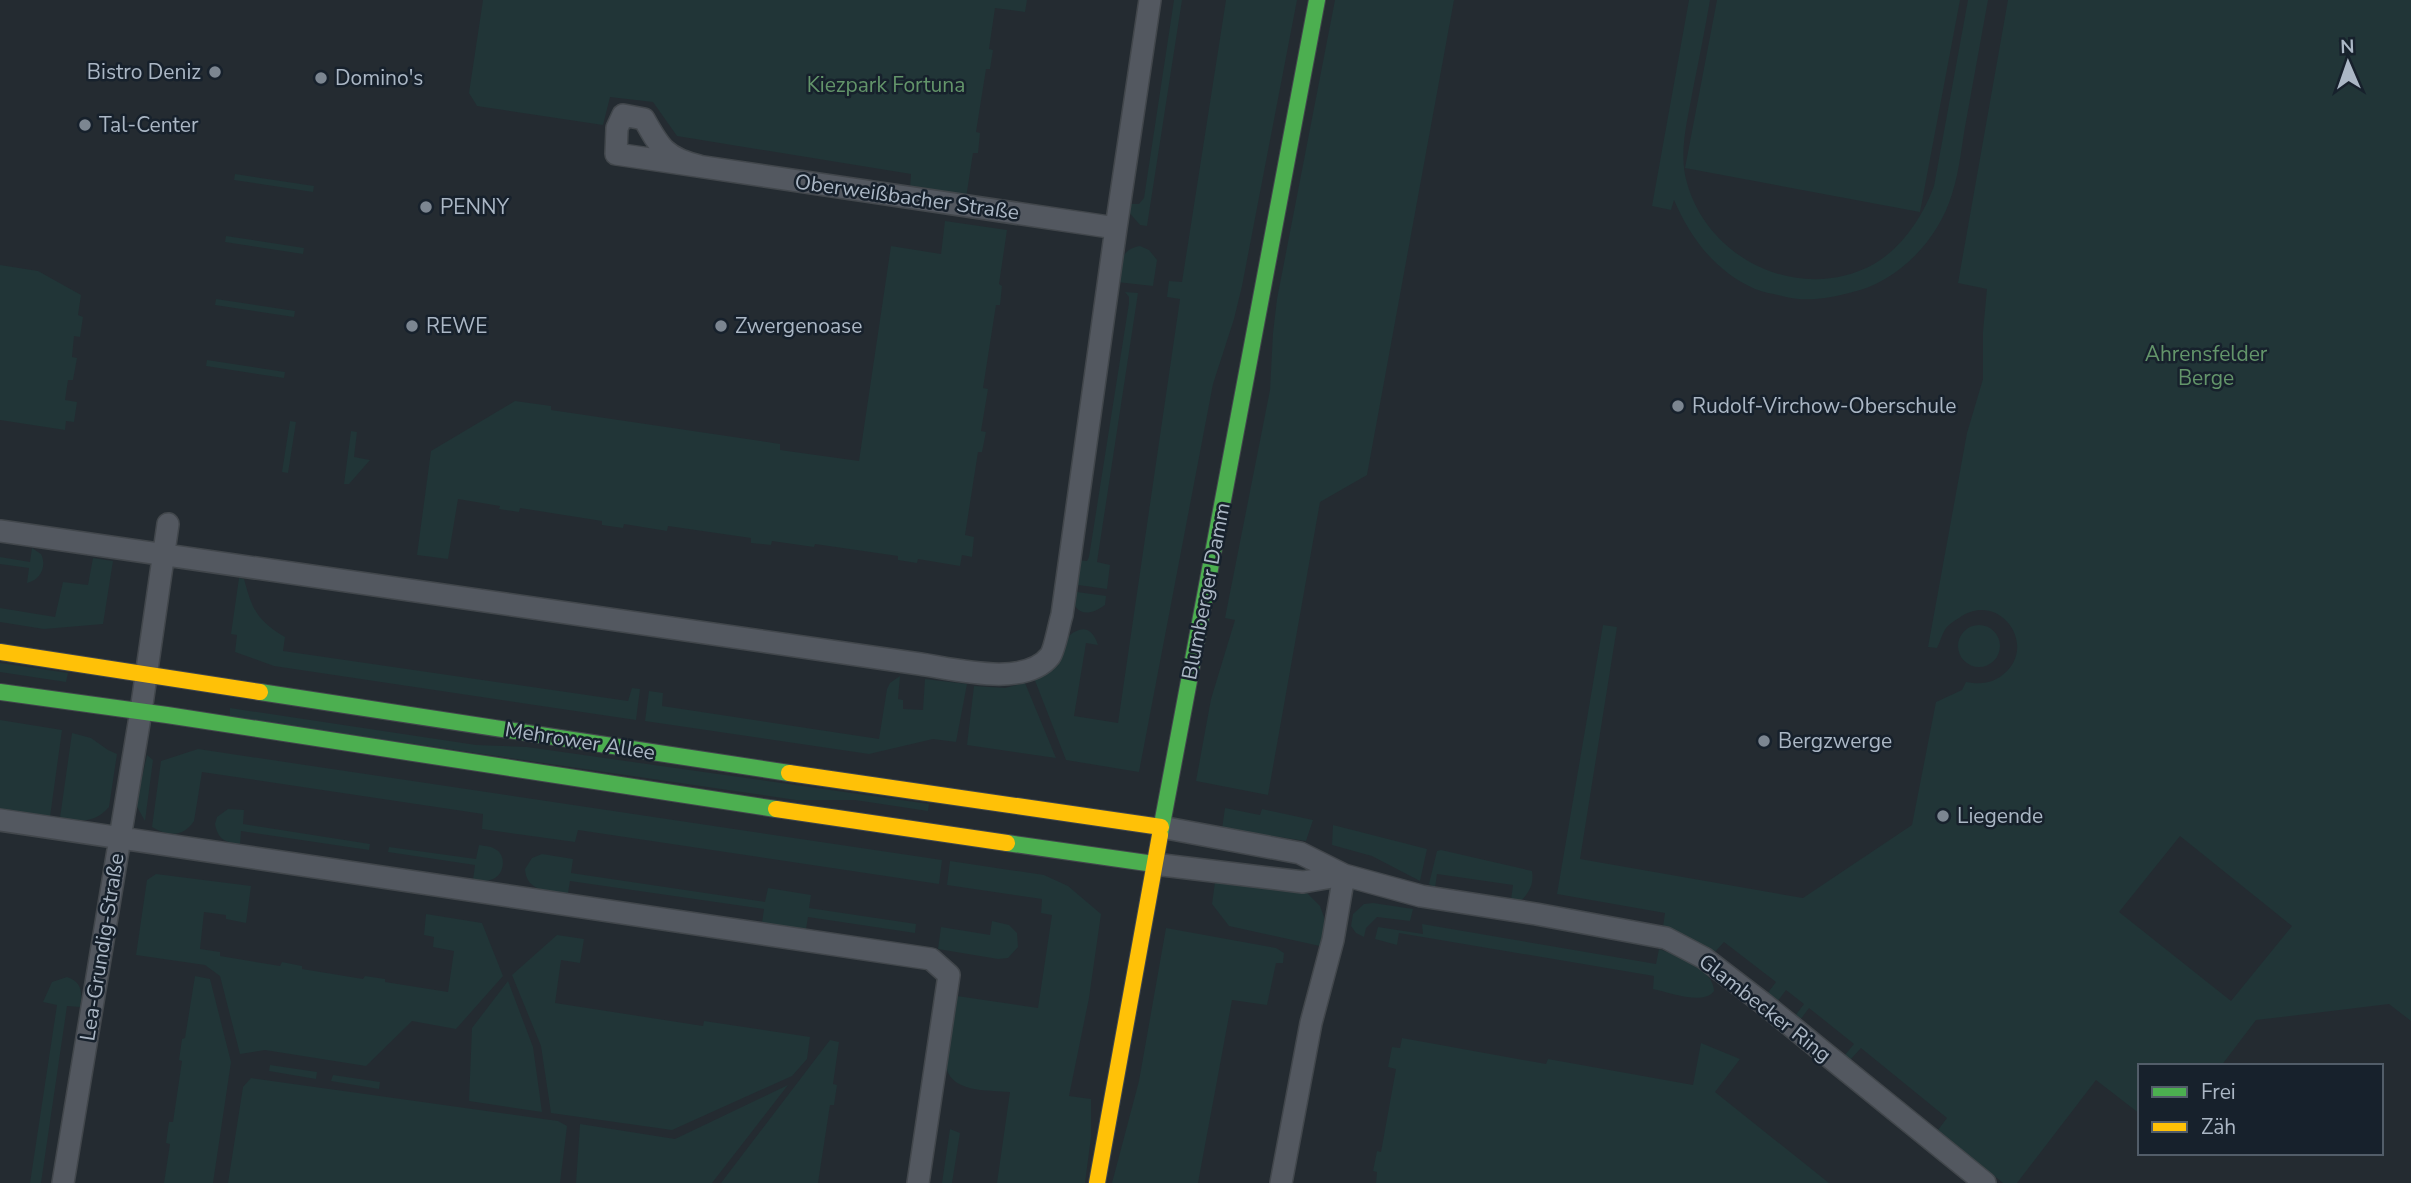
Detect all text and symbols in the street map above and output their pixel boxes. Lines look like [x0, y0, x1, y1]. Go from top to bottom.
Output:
north arrow [2313, 28, 2383, 98]
text: N [2340, 34, 2355, 60]
place label: Bistro Deniz [87, 58, 201, 86]
marker: Bistro Deniz [207, 64, 223, 80]
place label: Domino's [335, 64, 423, 92]
marker: Domino's [313, 70, 329, 86]
park label: Kiezpark Fortuna [807, 71, 965, 99]
place label: Tal-Center [99, 111, 199, 139]
marker: Tal-Center [77, 117, 93, 133]
street label: Oberweißbacher Straße [793, 167, 1021, 227]
place label: PENNY [440, 193, 510, 221]
marker: PENNY [418, 199, 434, 215]
place label: REWE [426, 312, 488, 340]
place label: Zwergenoase [735, 312, 862, 340]
marker: REWE [404, 318, 420, 334]
marker: Zwergenoase [713, 318, 729, 334]
park label: Ahrensfelder Berge [2145, 340, 2268, 392]
place label: Rudolf-Virchow-Oberschule [1692, 392, 1956, 420]
marker: Rudolf-Virchow-Oberschule [1670, 398, 1686, 414]
street label: Blumberger Damm [1175, 500, 1237, 682]
street label: Mehrower Allee [503, 715, 657, 767]
place label: Bergzwerge [1778, 727, 1892, 755]
marker: Bergzwerge [1756, 733, 1772, 749]
place label: Liegende [1957, 802, 2043, 830]
marker: Liegende [1935, 808, 1951, 824]
street label: Lea-Grundig-Straße [73, 851, 131, 1043]
street label: Glambecker Ring [1693, 947, 1837, 1069]
legend [2138, 1064, 2383, 1155]
text: Frei [2201, 1078, 2236, 1106]
text: Zäh [2201, 1113, 2236, 1141]

